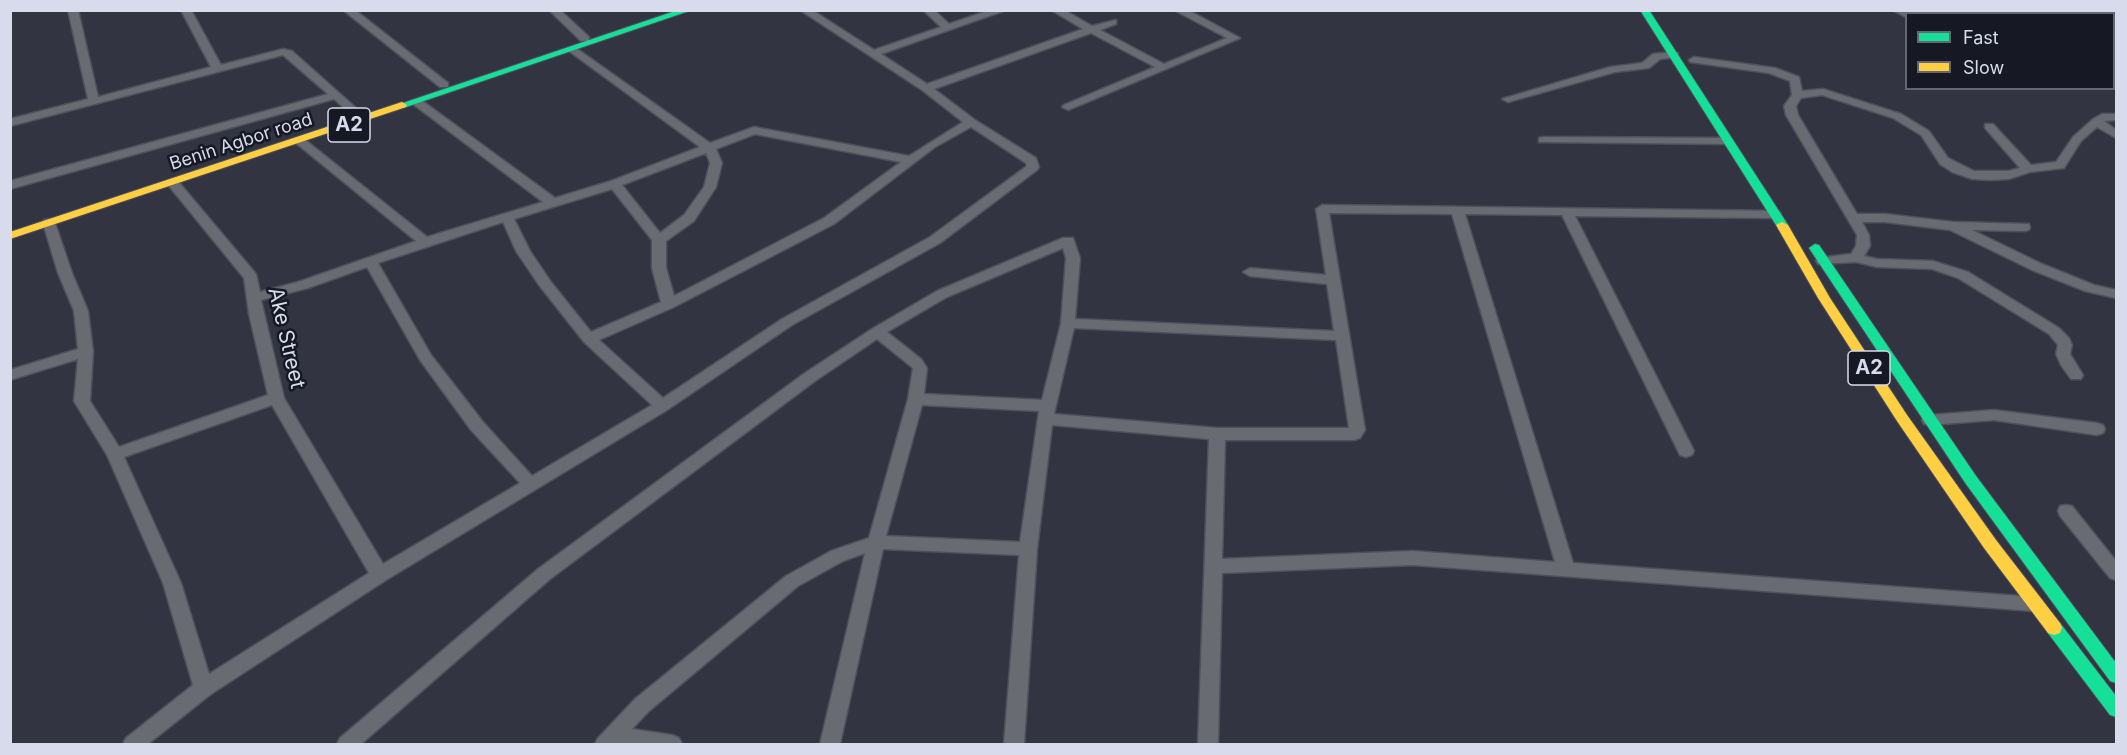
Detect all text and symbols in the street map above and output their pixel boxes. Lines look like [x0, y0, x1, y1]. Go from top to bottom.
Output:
legend [1905, 12, 2115, 90]
text: Fast [1963, 27, 1999, 48]
text: Slow [1963, 57, 2004, 78]
road number: A2 [328, 108, 370, 142]
street label: Benin Agbor road [167, 109, 315, 175]
street label: Ake Street [262, 285, 310, 391]
road number: A2 [1848, 351, 1890, 385]

